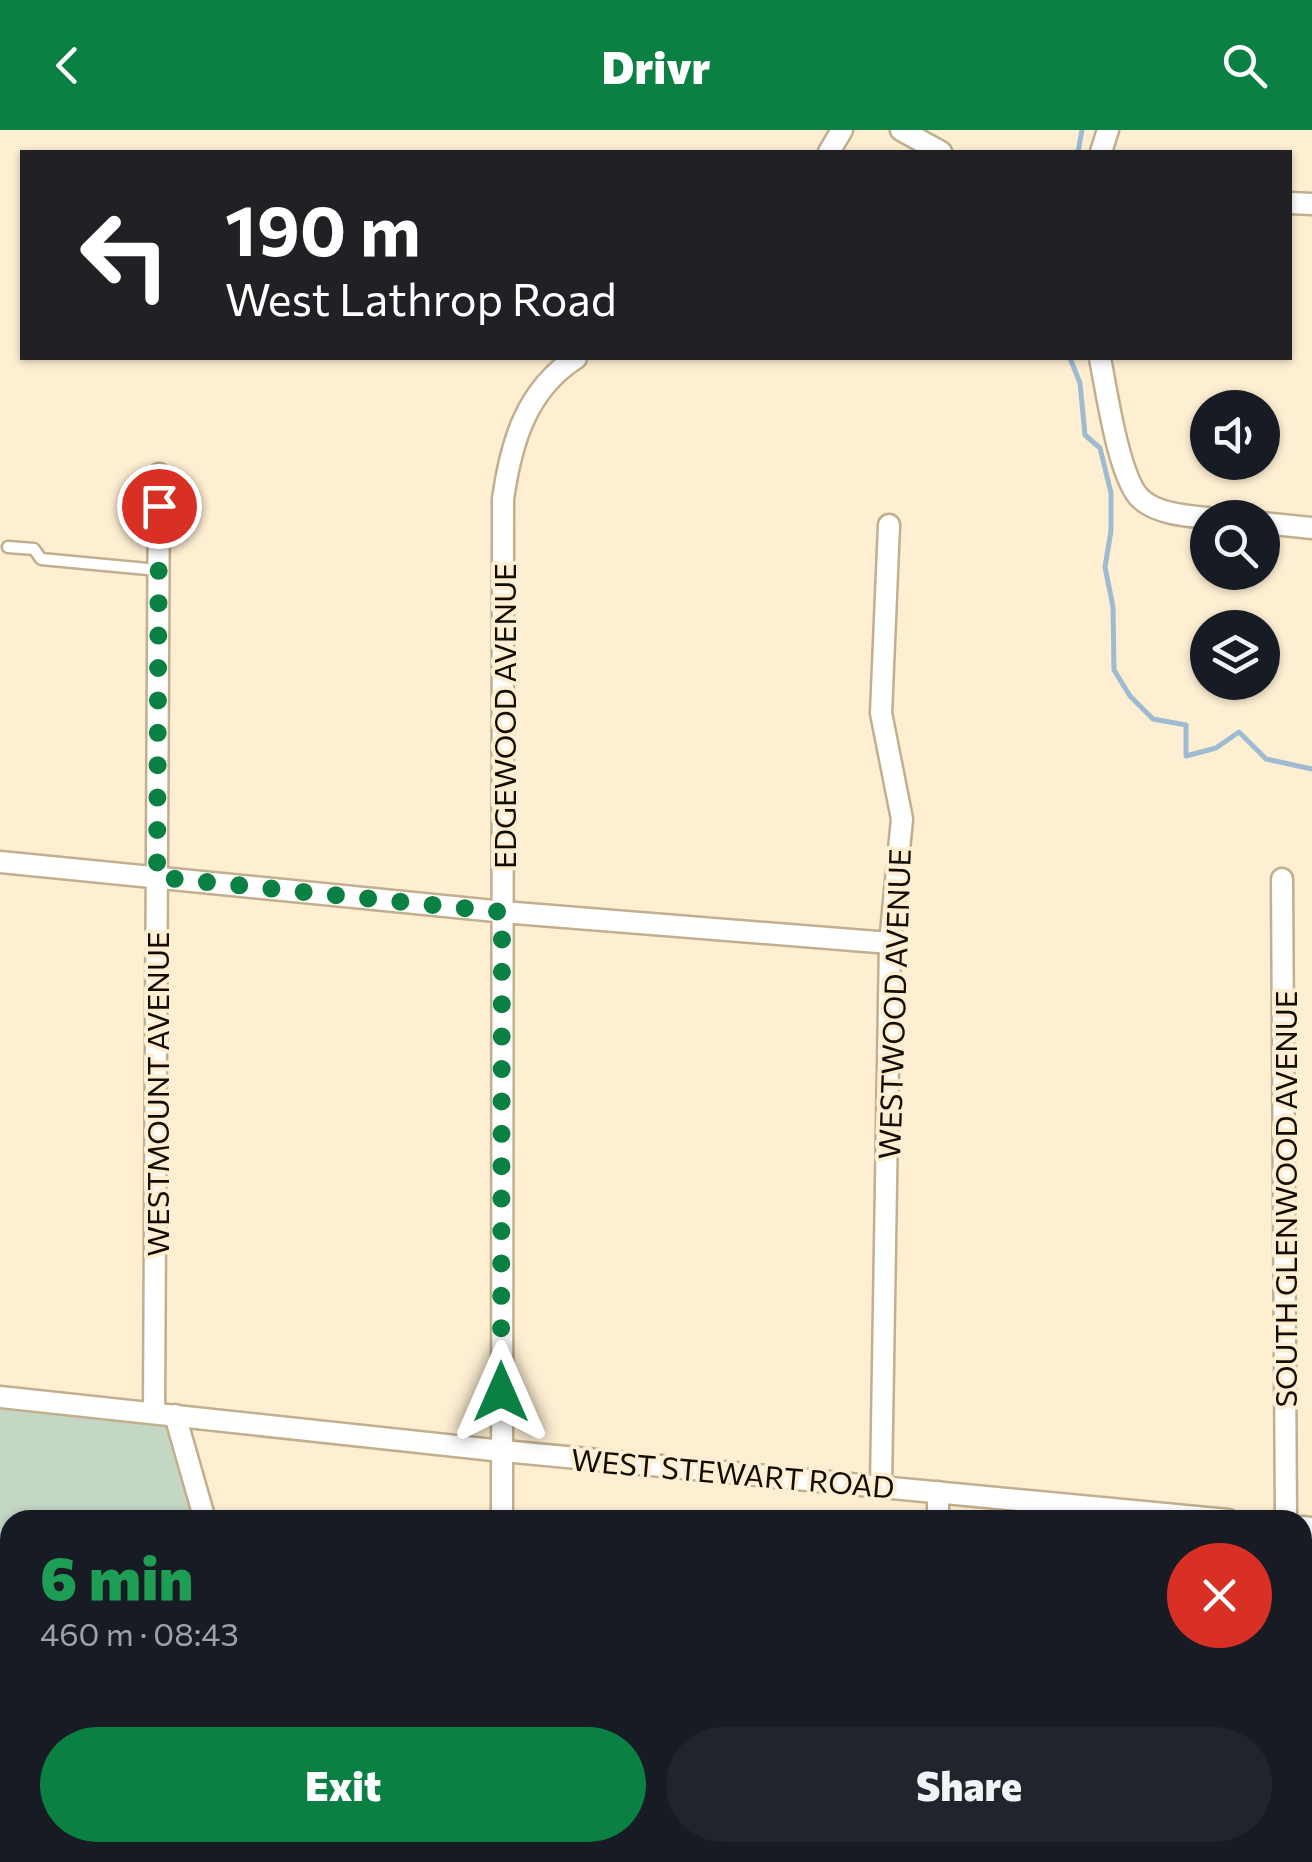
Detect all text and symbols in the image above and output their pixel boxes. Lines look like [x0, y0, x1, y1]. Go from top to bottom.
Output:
icon: back [40, 38, 95, 93]
text: Drivr [602, 38, 711, 93]
icon: search [1217, 38, 1272, 93]
text: 190 m [225, 185, 421, 270]
icon: left [60, 190, 190, 320]
text: West Lathrop Road [225, 270, 617, 325]
map controls [1190, 390, 1280, 700]
button: sound [1190, 390, 1280, 480]
pin [117, 464, 202, 549]
icon: arrive [132, 479, 187, 534]
button: search [1190, 500, 1280, 590]
street label: EDGEWOOD AVENUE [485, 563, 522, 869]
button: layers [1190, 610, 1280, 700]
street label: WESTWOOD AVENUE [869, 848, 917, 1160]
street label: WESTMOUNT AVENUE [138, 931, 175, 1257]
street label: SOUTH GLENWOOD AVENUE [1266, 990, 1303, 1408]
position arrow [449, 1340, 553, 1444]
street label: WEST STEWART ROAD [570, 1439, 896, 1505]
text: 6 min [40, 1539, 193, 1612]
button: close [1167, 1543, 1272, 1648]
text: 460 m · 08:43 [40, 1613, 239, 1653]
button: Exit [40, 1727, 646, 1842]
button: Share [666, 1727, 1272, 1842]

